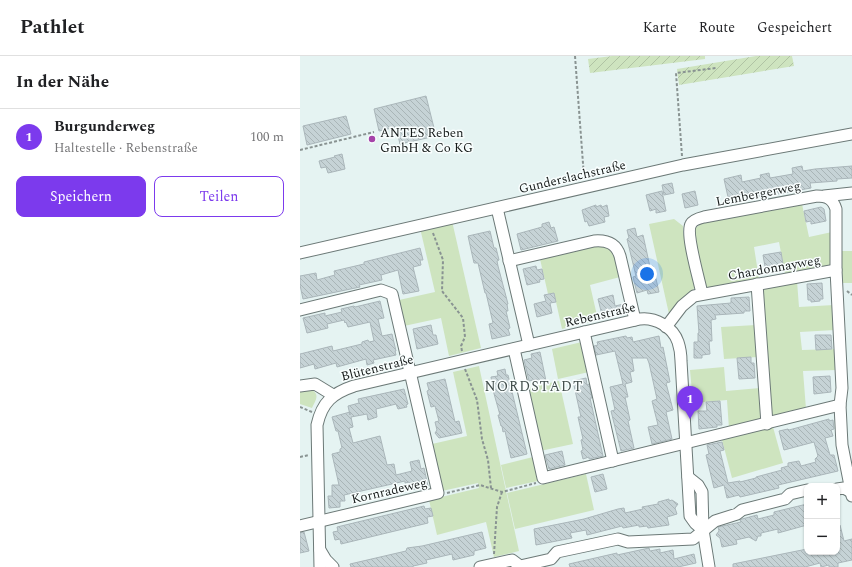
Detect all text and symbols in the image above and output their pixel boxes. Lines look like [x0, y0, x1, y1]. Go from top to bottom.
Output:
text: Pathlet [20, 13, 85, 42]
text: Karte [643, 17, 677, 38]
text: Route [699, 17, 735, 38]
text: Gespeichert [757, 17, 832, 38]
text: In der Nähe [16, 69, 109, 95]
text: Burgunderweg [54, 115, 155, 138]
place label: ANTES Reben GmbH & Co KG [380, 123, 473, 158]
text: 1 [25, 127, 33, 147]
text: 100 m [250, 127, 284, 147]
marker: ANTES Reben GmbH & Co KG [367, 134, 377, 144]
text: Haltestelle · Rebenstraße [54, 138, 198, 158]
street label: Gunderslachstraße [517, 155, 628, 199]
button: Speichern [16, 176, 146, 217]
button: Teilen [154, 176, 284, 217]
street label: Lembergerweg [714, 176, 802, 212]
street label: Chardonnayweg [726, 250, 822, 286]
your location [637, 264, 657, 284]
street label: Rebenstraße [563, 297, 638, 333]
street label: Blütenstraße [339, 349, 416, 387]
district label: NORDSTADT [485, 376, 583, 397]
pin: 1 [677, 386, 703, 419]
street label: Kornradeweg [349, 473, 429, 509]
map controls [804, 483, 840, 555]
button: + [804, 483, 840, 519]
button: − [804, 519, 840, 555]

